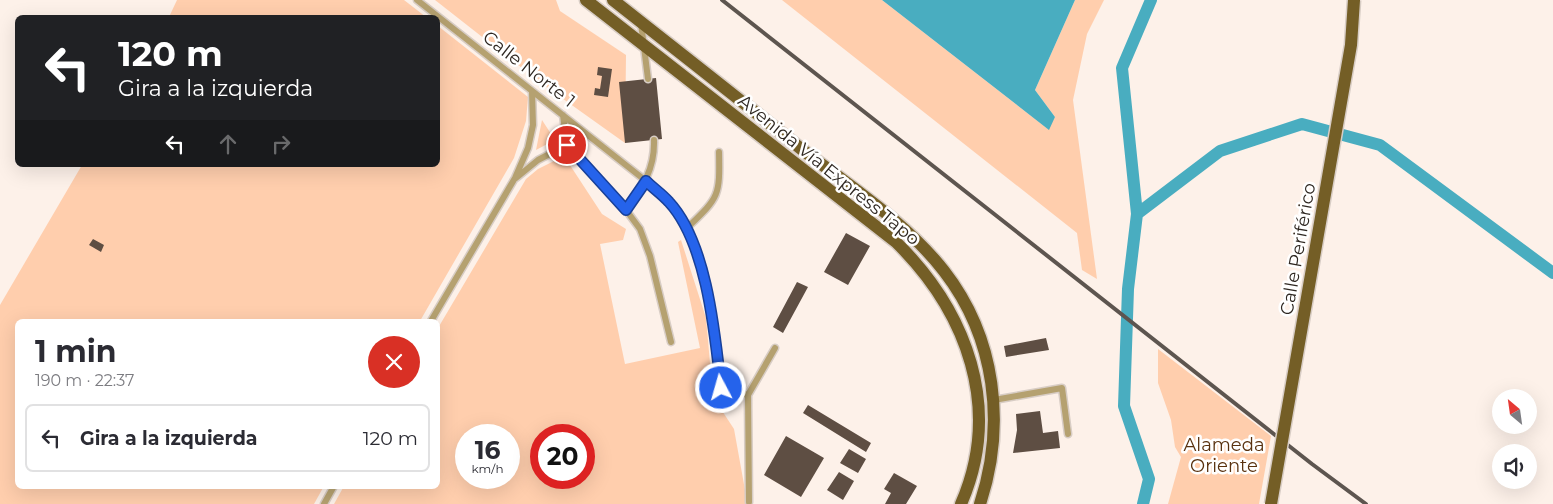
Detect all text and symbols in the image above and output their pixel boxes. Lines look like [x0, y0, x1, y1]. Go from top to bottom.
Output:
street label: Calle Norte 1 [478, 26, 580, 112]
text: 120 m [118, 32, 223, 75]
icon: left [35, 35, 100, 100]
text: Gira a la izquierda [118, 75, 313, 102]
street label: Avenida Vía Express Tapo [734, 90, 924, 250]
pin [546, 124, 588, 166]
icon: left [161, 130, 189, 158]
icon: ahead [214, 130, 242, 158]
icon: right [267, 130, 295, 158]
icon: arrive [553, 131, 581, 159]
street label: Calle Periférico [1276, 181, 1320, 317]
text: 1 min [35, 333, 116, 370]
button: close [368, 336, 420, 388]
position arrow [694, 361, 746, 413]
text: 190 m · 22:37 [35, 371, 135, 390]
north arrow [1492, 389, 1538, 434]
map controls [1492, 389, 1537, 489]
icon: left [37, 424, 65, 452]
speed limit sign: 20 [530, 424, 595, 489]
text: Gira a la izquierda [80, 427, 258, 450]
text: 120 m [363, 427, 418, 450]
park label: Alameda Oriente [1183, 434, 1265, 477]
text: 16 [475, 435, 500, 465]
button: sound [1492, 444, 1537, 489]
text: km/h [471, 461, 504, 476]

